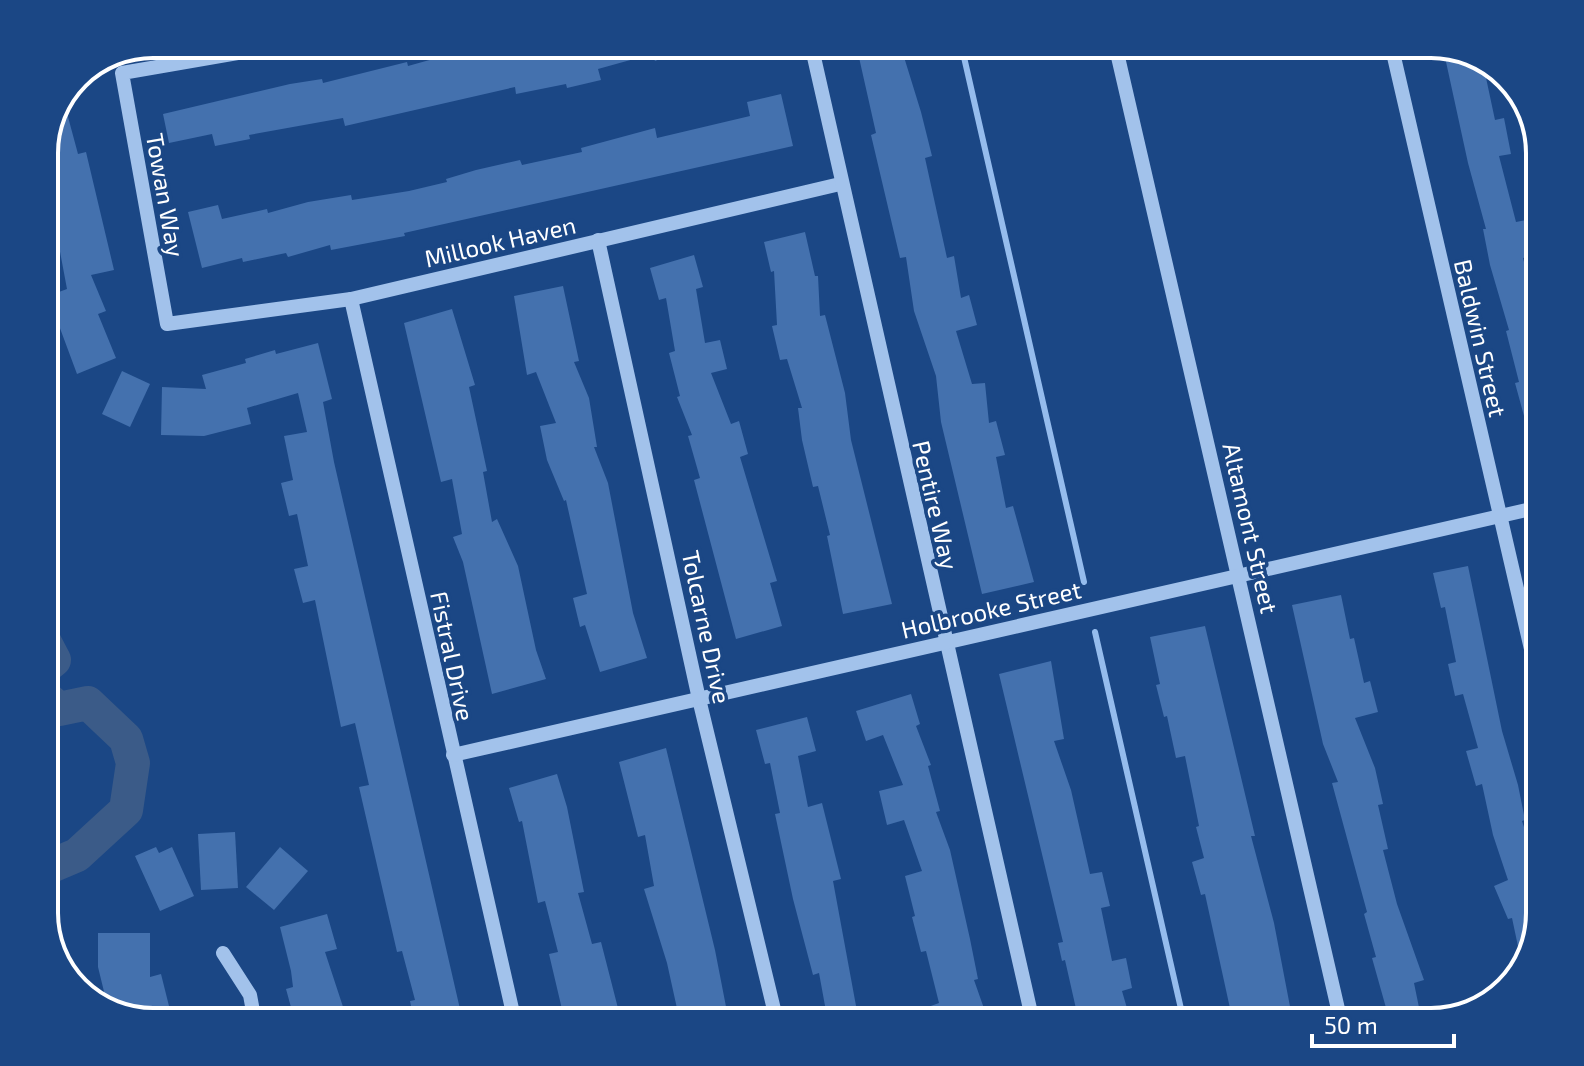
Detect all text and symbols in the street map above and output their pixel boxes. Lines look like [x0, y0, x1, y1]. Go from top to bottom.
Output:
street label: Towan Way [141, 131, 191, 259]
street label: Millook Haven [421, 209, 579, 273]
street label: Baldwin Street [1449, 256, 1513, 420]
street label: Pentire Way [907, 438, 965, 573]
street label: Altamont Street [1217, 440, 1285, 616]
street label: Tolcarne Drive [677, 548, 737, 706]
street label: Holbrooke Street [898, 574, 1084, 644]
street label: Fistral Drive [425, 588, 481, 724]
scale bar [1312, 998, 1454, 1048]
text: 50 m [1324, 1010, 1378, 1039]

